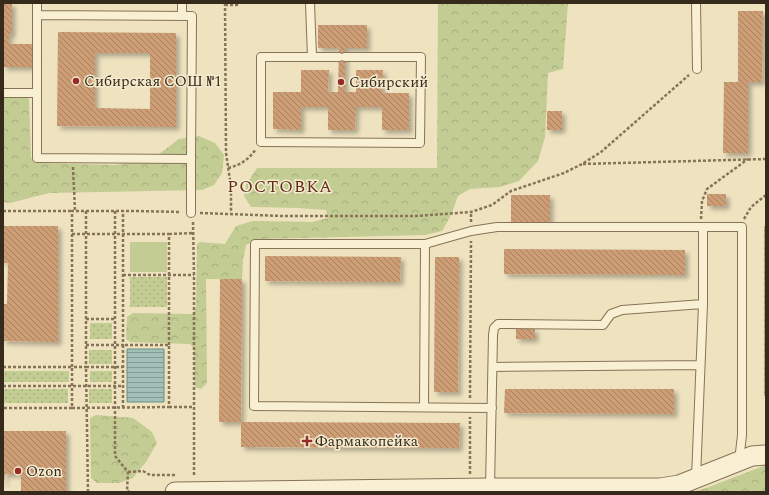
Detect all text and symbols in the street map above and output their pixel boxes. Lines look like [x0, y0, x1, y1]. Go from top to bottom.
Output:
place label: Сибирская СОШ №1 [84, 70, 222, 93]
place label: Сибирский [349, 71, 428, 94]
marker: Сибирская СОШ №1 [71, 76, 81, 86]
marker: Сибирский [336, 77, 346, 87]
district label: РОСТОВКА [227, 174, 333, 200]
place label: Фармакопейка [315, 430, 419, 453]
marker: Фармакопейка [302, 436, 312, 446]
place label: Ozon [26, 460, 62, 483]
marker: Ozon [13, 466, 23, 476]

